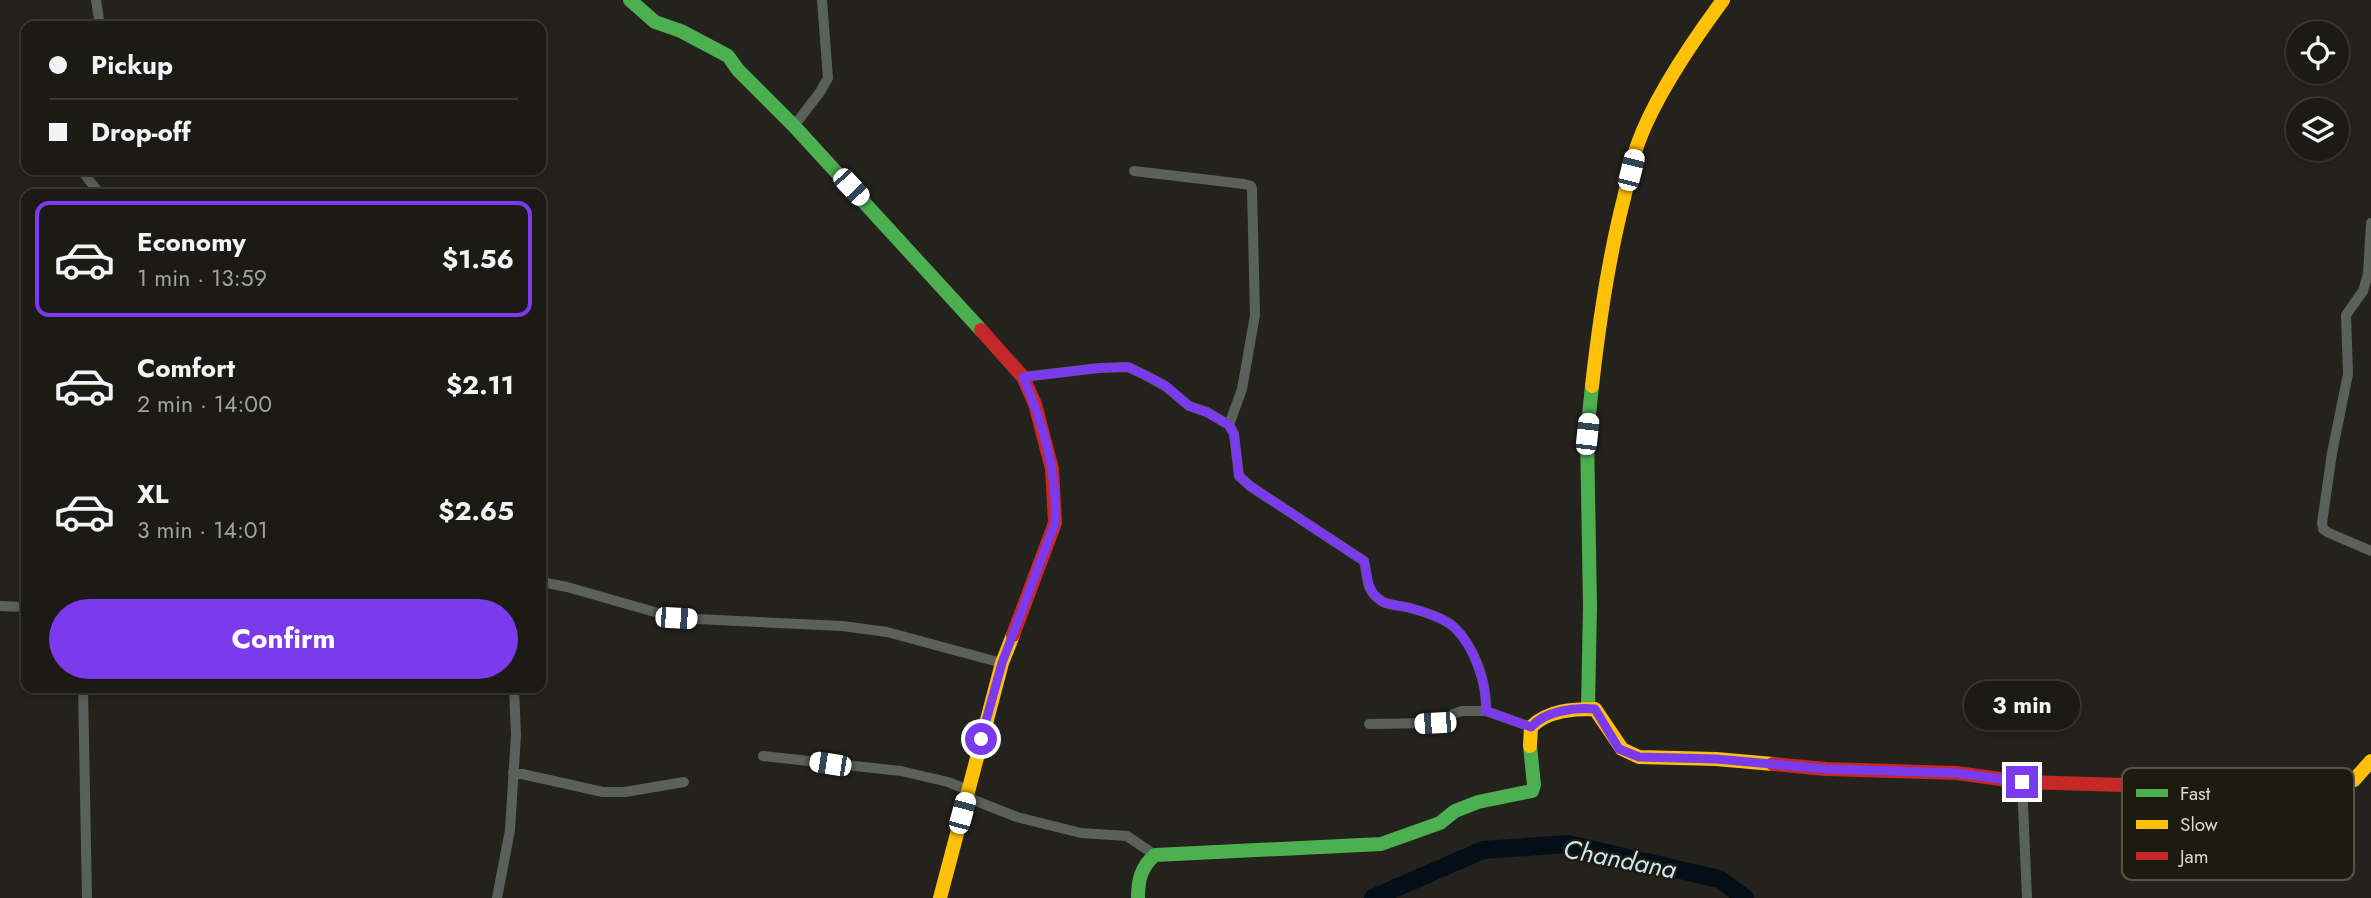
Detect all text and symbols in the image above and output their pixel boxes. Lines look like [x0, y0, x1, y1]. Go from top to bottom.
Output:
map controls [2286, 21, 2349, 161]
button: locate [2286, 21, 2349, 84]
text: Pickup [91, 46, 173, 84]
button: layers [2286, 98, 2349, 161]
text: Drop-off [91, 113, 191, 151]
car [1616, 147, 1647, 193]
car [829, 164, 874, 210]
text: Economy [137, 223, 246, 261]
icon: car [53, 228, 116, 291]
text: $1.56 [442, 240, 514, 278]
text: 1 min · 13:59 [137, 261, 267, 295]
text: Comfort [137, 349, 235, 387]
icon: car [53, 354, 116, 417]
text: $2.11 [446, 366, 514, 404]
text: 2 min · 14:00 [137, 387, 272, 421]
car [1575, 412, 1600, 456]
text: XL [137, 475, 169, 513]
icon: car [53, 480, 116, 543]
text: $2.65 [438, 492, 514, 530]
text: 3 min · 14:01 [137, 513, 268, 547]
button: Confirm [49, 599, 518, 679]
car [655, 606, 698, 630]
callout: 3 min [1964, 680, 2080, 730]
text: 3 min [1992, 688, 2052, 722]
car [1414, 711, 1457, 735]
route start [965, 723, 997, 755]
car [808, 750, 853, 778]
route end [2006, 766, 2038, 798]
legend [2122, 768, 2354, 880]
text: Fast [2180, 780, 2211, 807]
car [947, 790, 978, 836]
text: Slow [2180, 811, 2218, 838]
water label: Chandana [1560, 829, 1680, 889]
text: Jam [2177, 843, 2209, 870]

